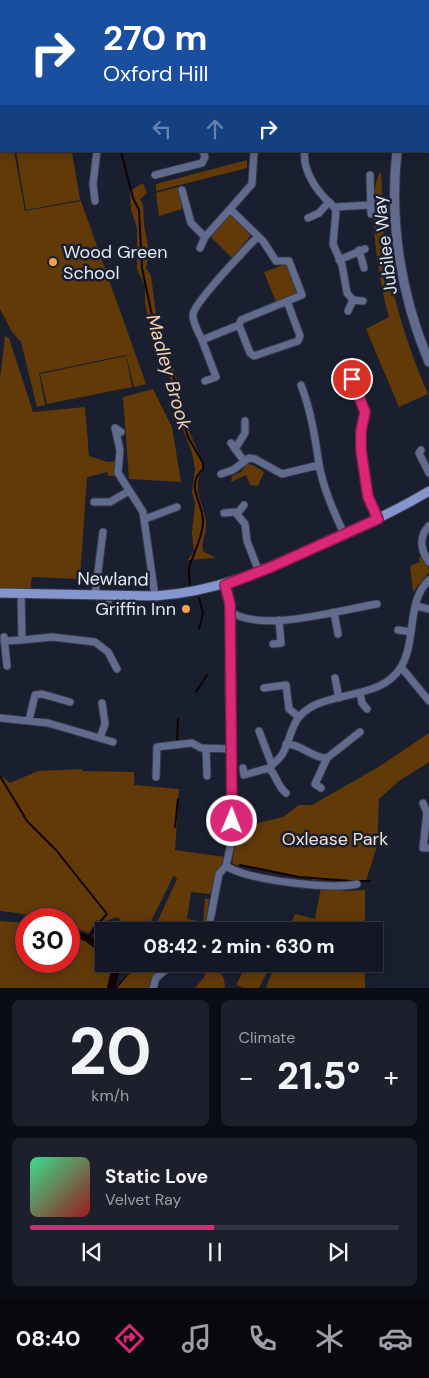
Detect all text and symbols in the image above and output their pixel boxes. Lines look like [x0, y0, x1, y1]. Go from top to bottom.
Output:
text: 270 m [103, 15, 207, 61]
icon: right [20, 20, 85, 85]
text: Oxford Hill [103, 59, 208, 88]
icon: left [148, 115, 176, 143]
icon: ahead [201, 115, 229, 143]
icon: right [254, 115, 282, 143]
street label: Jubilee Way [367, 194, 403, 296]
place label: Wood Green School [63, 240, 168, 285]
marker: Wood Green School [47, 256, 59, 268]
water label: Madley Brook [141, 311, 198, 433]
pin [331, 358, 373, 400]
icon: arrive [338, 365, 366, 393]
street label: Newland [77, 566, 149, 592]
place label: Griffin Inn [95, 597, 176, 621]
marker: Griffin Inn [180, 603, 192, 615]
position arrow [205, 794, 257, 846]
park label: Oxlease Park [282, 827, 388, 851]
speed limit sign: 30 [15, 908, 80, 973]
text: 08:42 · 2 min · 630 m [143, 934, 335, 959]
text: 20 [69, 1010, 152, 1094]
text: Climate [239, 1027, 295, 1048]
text: 21.5° [277, 1051, 360, 1101]
text: − [239, 1059, 254, 1096]
text: + [384, 1059, 399, 1096]
text: km/h [91, 1085, 129, 1106]
text: Static Love [105, 1164, 208, 1189]
text: Velvet Ray [105, 1189, 181, 1210]
icon: previous [78, 1238, 106, 1266]
icon: pause [201, 1238, 229, 1266]
icon: next [324, 1238, 352, 1266]
icon: directions [112, 1321, 147, 1356]
icon: music [179, 1321, 214, 1356]
icon: phone [245, 1321, 280, 1356]
icon: climate [312, 1321, 347, 1356]
icon: car [378, 1321, 413, 1356]
text: 08:40 [16, 1324, 81, 1353]

